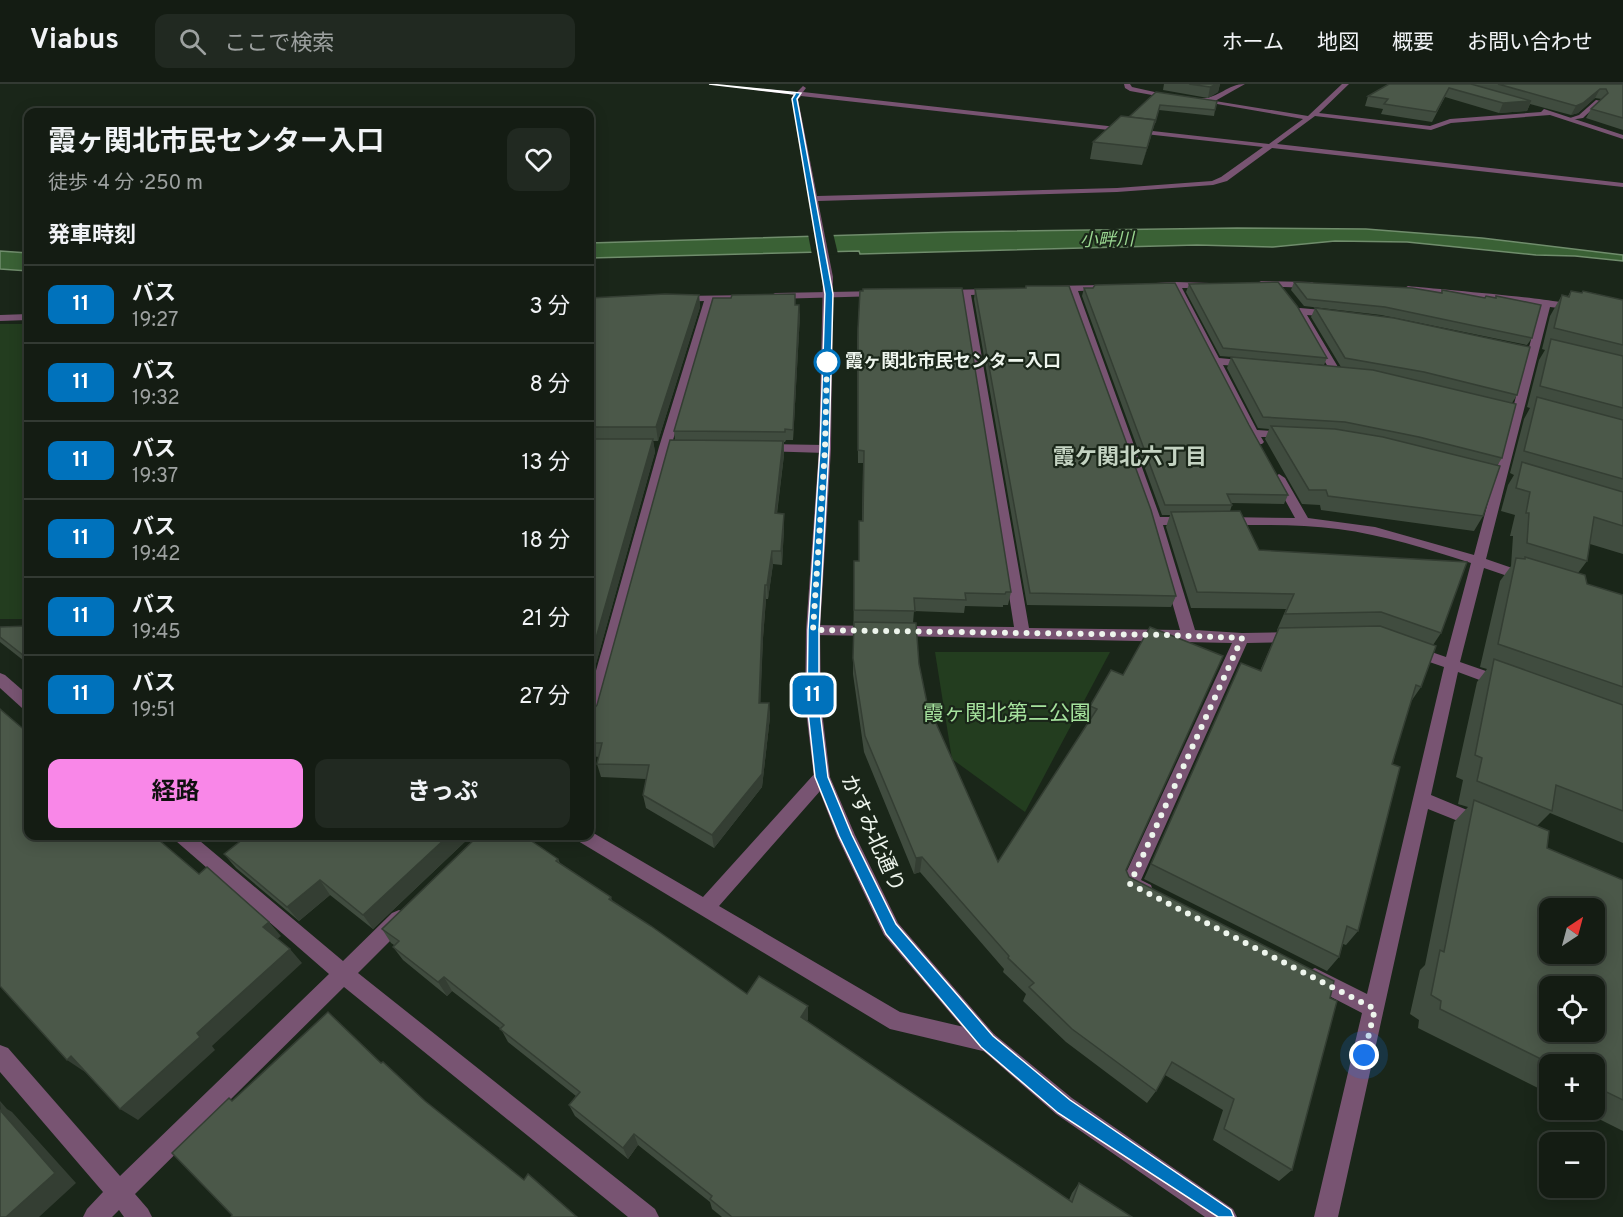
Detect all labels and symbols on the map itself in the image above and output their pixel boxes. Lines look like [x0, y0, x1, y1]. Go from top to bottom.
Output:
water label: 小畔川 [1080, 229, 1136, 253]
marker: 霞ヶ関北市民センター入口 [814, 349, 840, 375]
place label: 霞ヶ関北市民センター入口 [845, 351, 1061, 374]
district label: 霞ケ関北六丁目 [1053, 445, 1207, 472]
line badge: 11 [786, 676, 840, 714]
park label: 霞ヶ関北第二公園 [923, 701, 1091, 728]
street label: かすみ北通り [834, 771, 910, 897]
north arrow [1539, 898, 1605, 964]
your location [1349, 1040, 1379, 1070]

